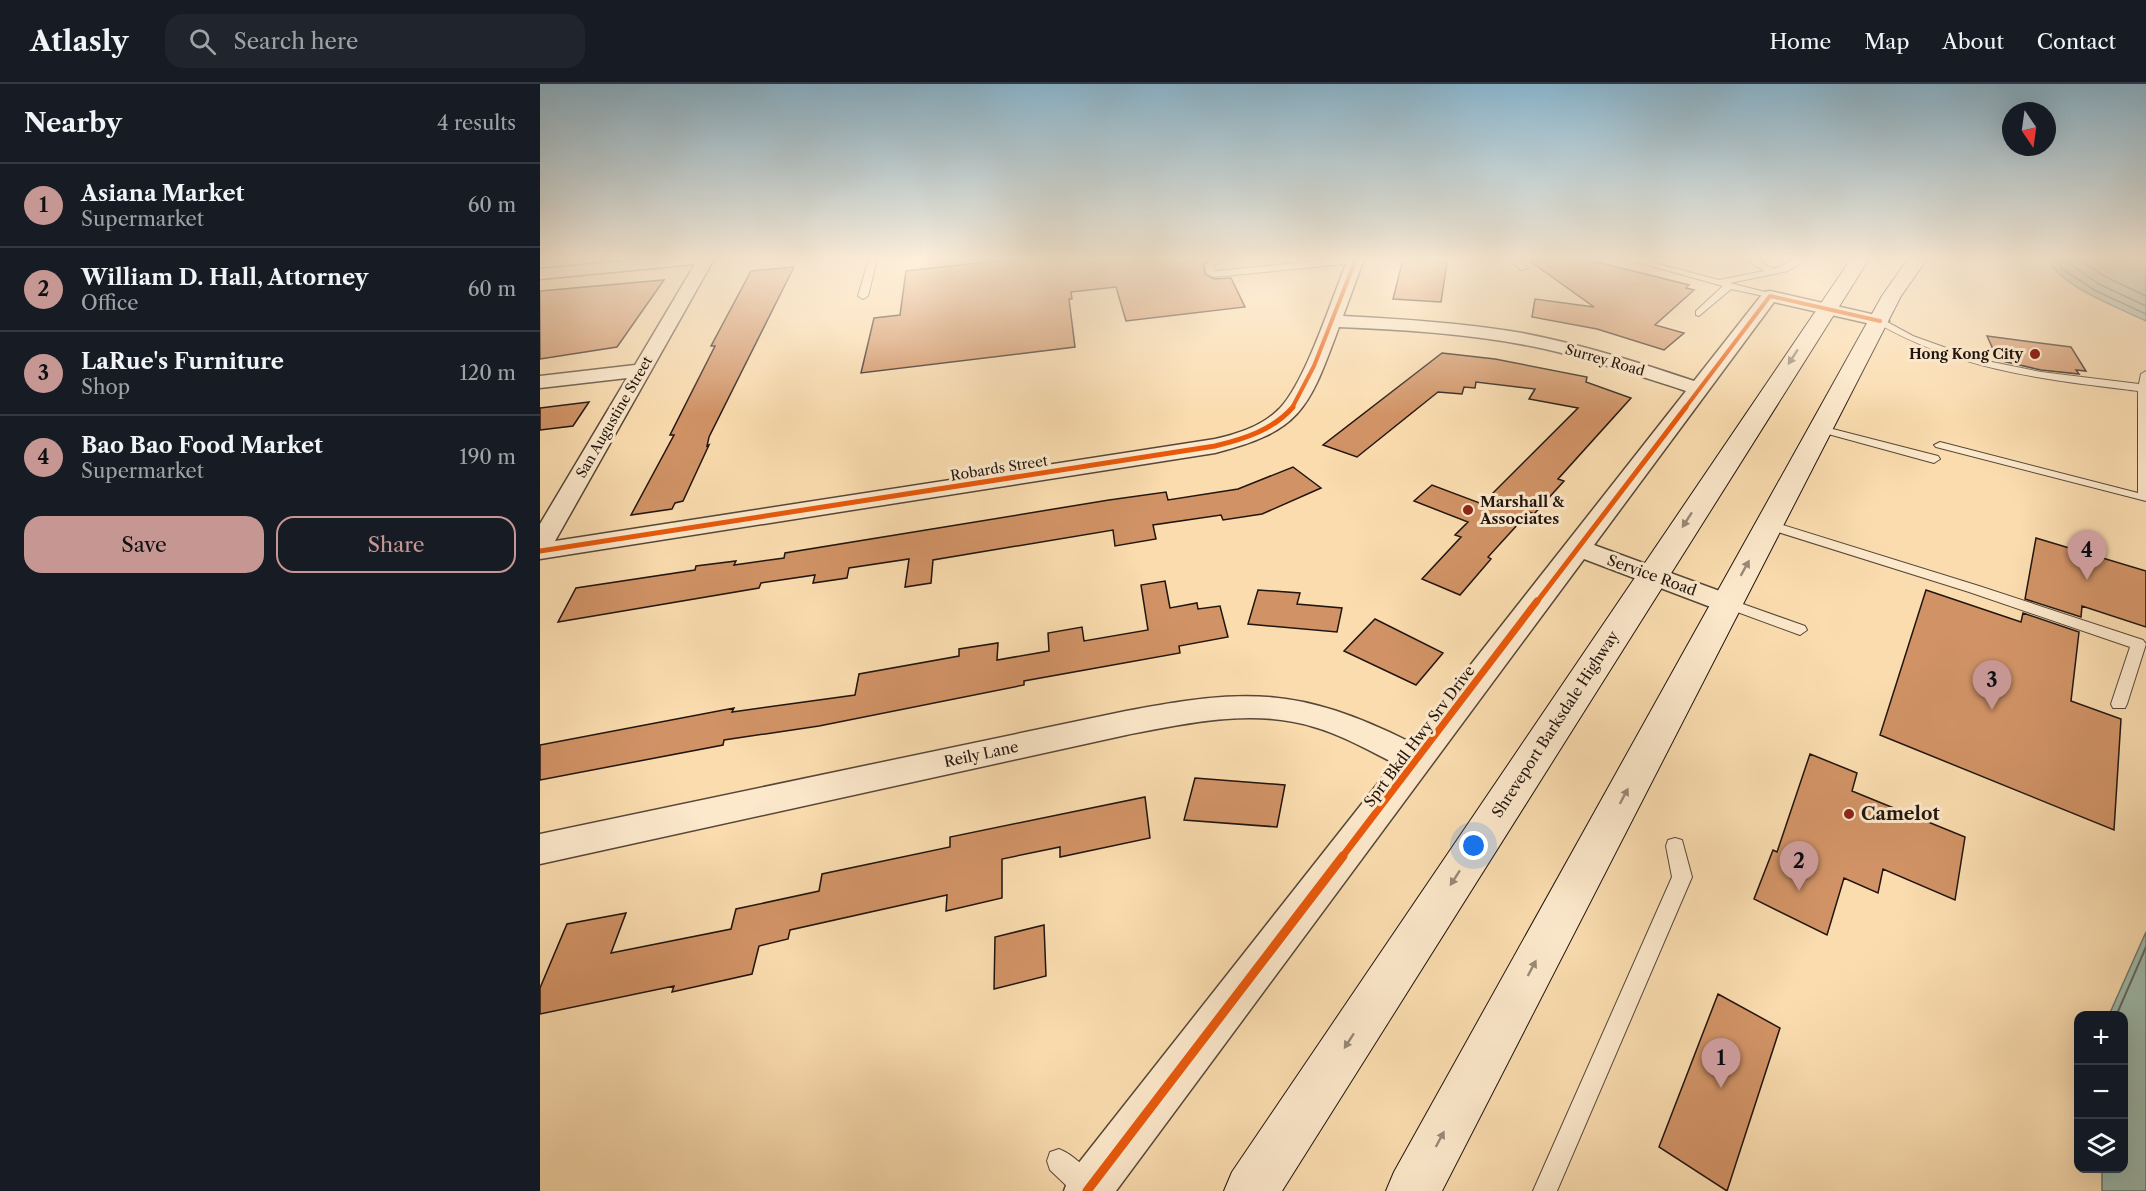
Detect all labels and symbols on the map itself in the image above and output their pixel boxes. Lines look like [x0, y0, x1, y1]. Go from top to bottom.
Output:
north arrow [2002, 102, 2056, 156]
street label: Surrey Road [1563, 340, 1647, 380]
place label: Hong Kong City [1909, 345, 2023, 363]
marker: Hong Kong City [2028, 347, 2042, 361]
one-way arrow [1788, 349, 1799, 365]
street label: San Augustine Street [572, 353, 656, 481]
street label: Robards Street [949, 451, 1049, 485]
place label: Marshall & Associates [1479, 492, 1565, 528]
marker: Marshall & Associates [1461, 503, 1475, 517]
one-way arrow [1682, 512, 1693, 528]
pin: 4 [2068, 530, 2106, 580]
street label: Service Road [1605, 550, 1699, 600]
one-way arrow [1740, 560, 1751, 576]
street label: Shreveport Barksdale Highway [1487, 627, 1623, 821]
pin: 3 [1972, 660, 2012, 710]
street label: Sprt Bkdl Hwy Srv Drive [1360, 661, 1478, 811]
street label: Reily Lane [942, 737, 1020, 771]
one-way arrow [1619, 787, 1629, 804]
place label: Camelot [1861, 803, 1940, 825]
marker: Camelot [1842, 807, 1856, 821]
your location [1459, 831, 1488, 860]
pin: 2 [1780, 842, 1818, 891]
one-way arrow [1449, 869, 1461, 885]
one-way arrow [1527, 959, 1537, 976]
one-way arrow [1344, 1033, 1355, 1049]
pin: 1 [1702, 1038, 1740, 1088]
one-way arrow [1435, 1131, 1445, 1148]

